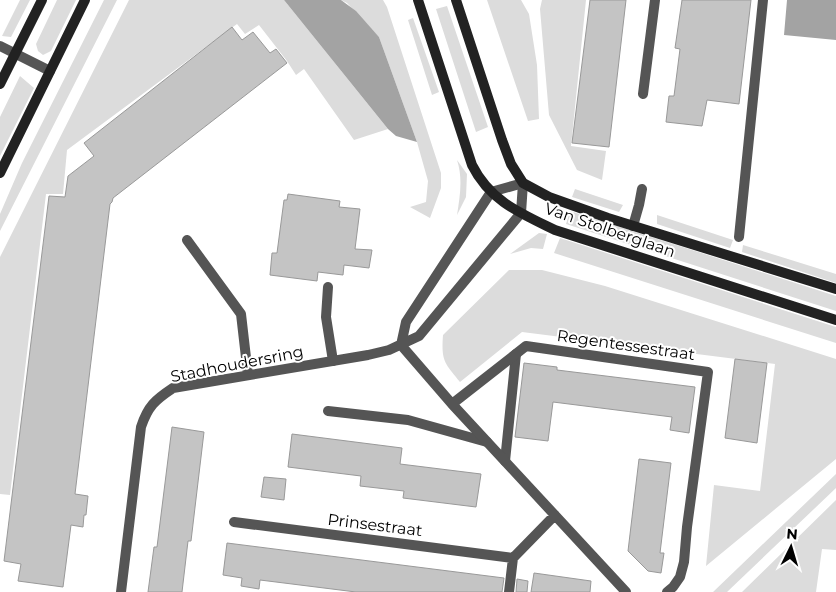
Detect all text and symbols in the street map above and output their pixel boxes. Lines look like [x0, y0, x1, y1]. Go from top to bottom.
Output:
street label: Van Stolberglaan [542, 199, 678, 261]
street label: Regentessestraat [556, 326, 697, 364]
street label: Stadhoudersring [169, 342, 305, 386]
street label: Prinsestraat [326, 510, 424, 540]
north arrow [766, 522, 816, 572]
text: N [786, 525, 799, 544]

